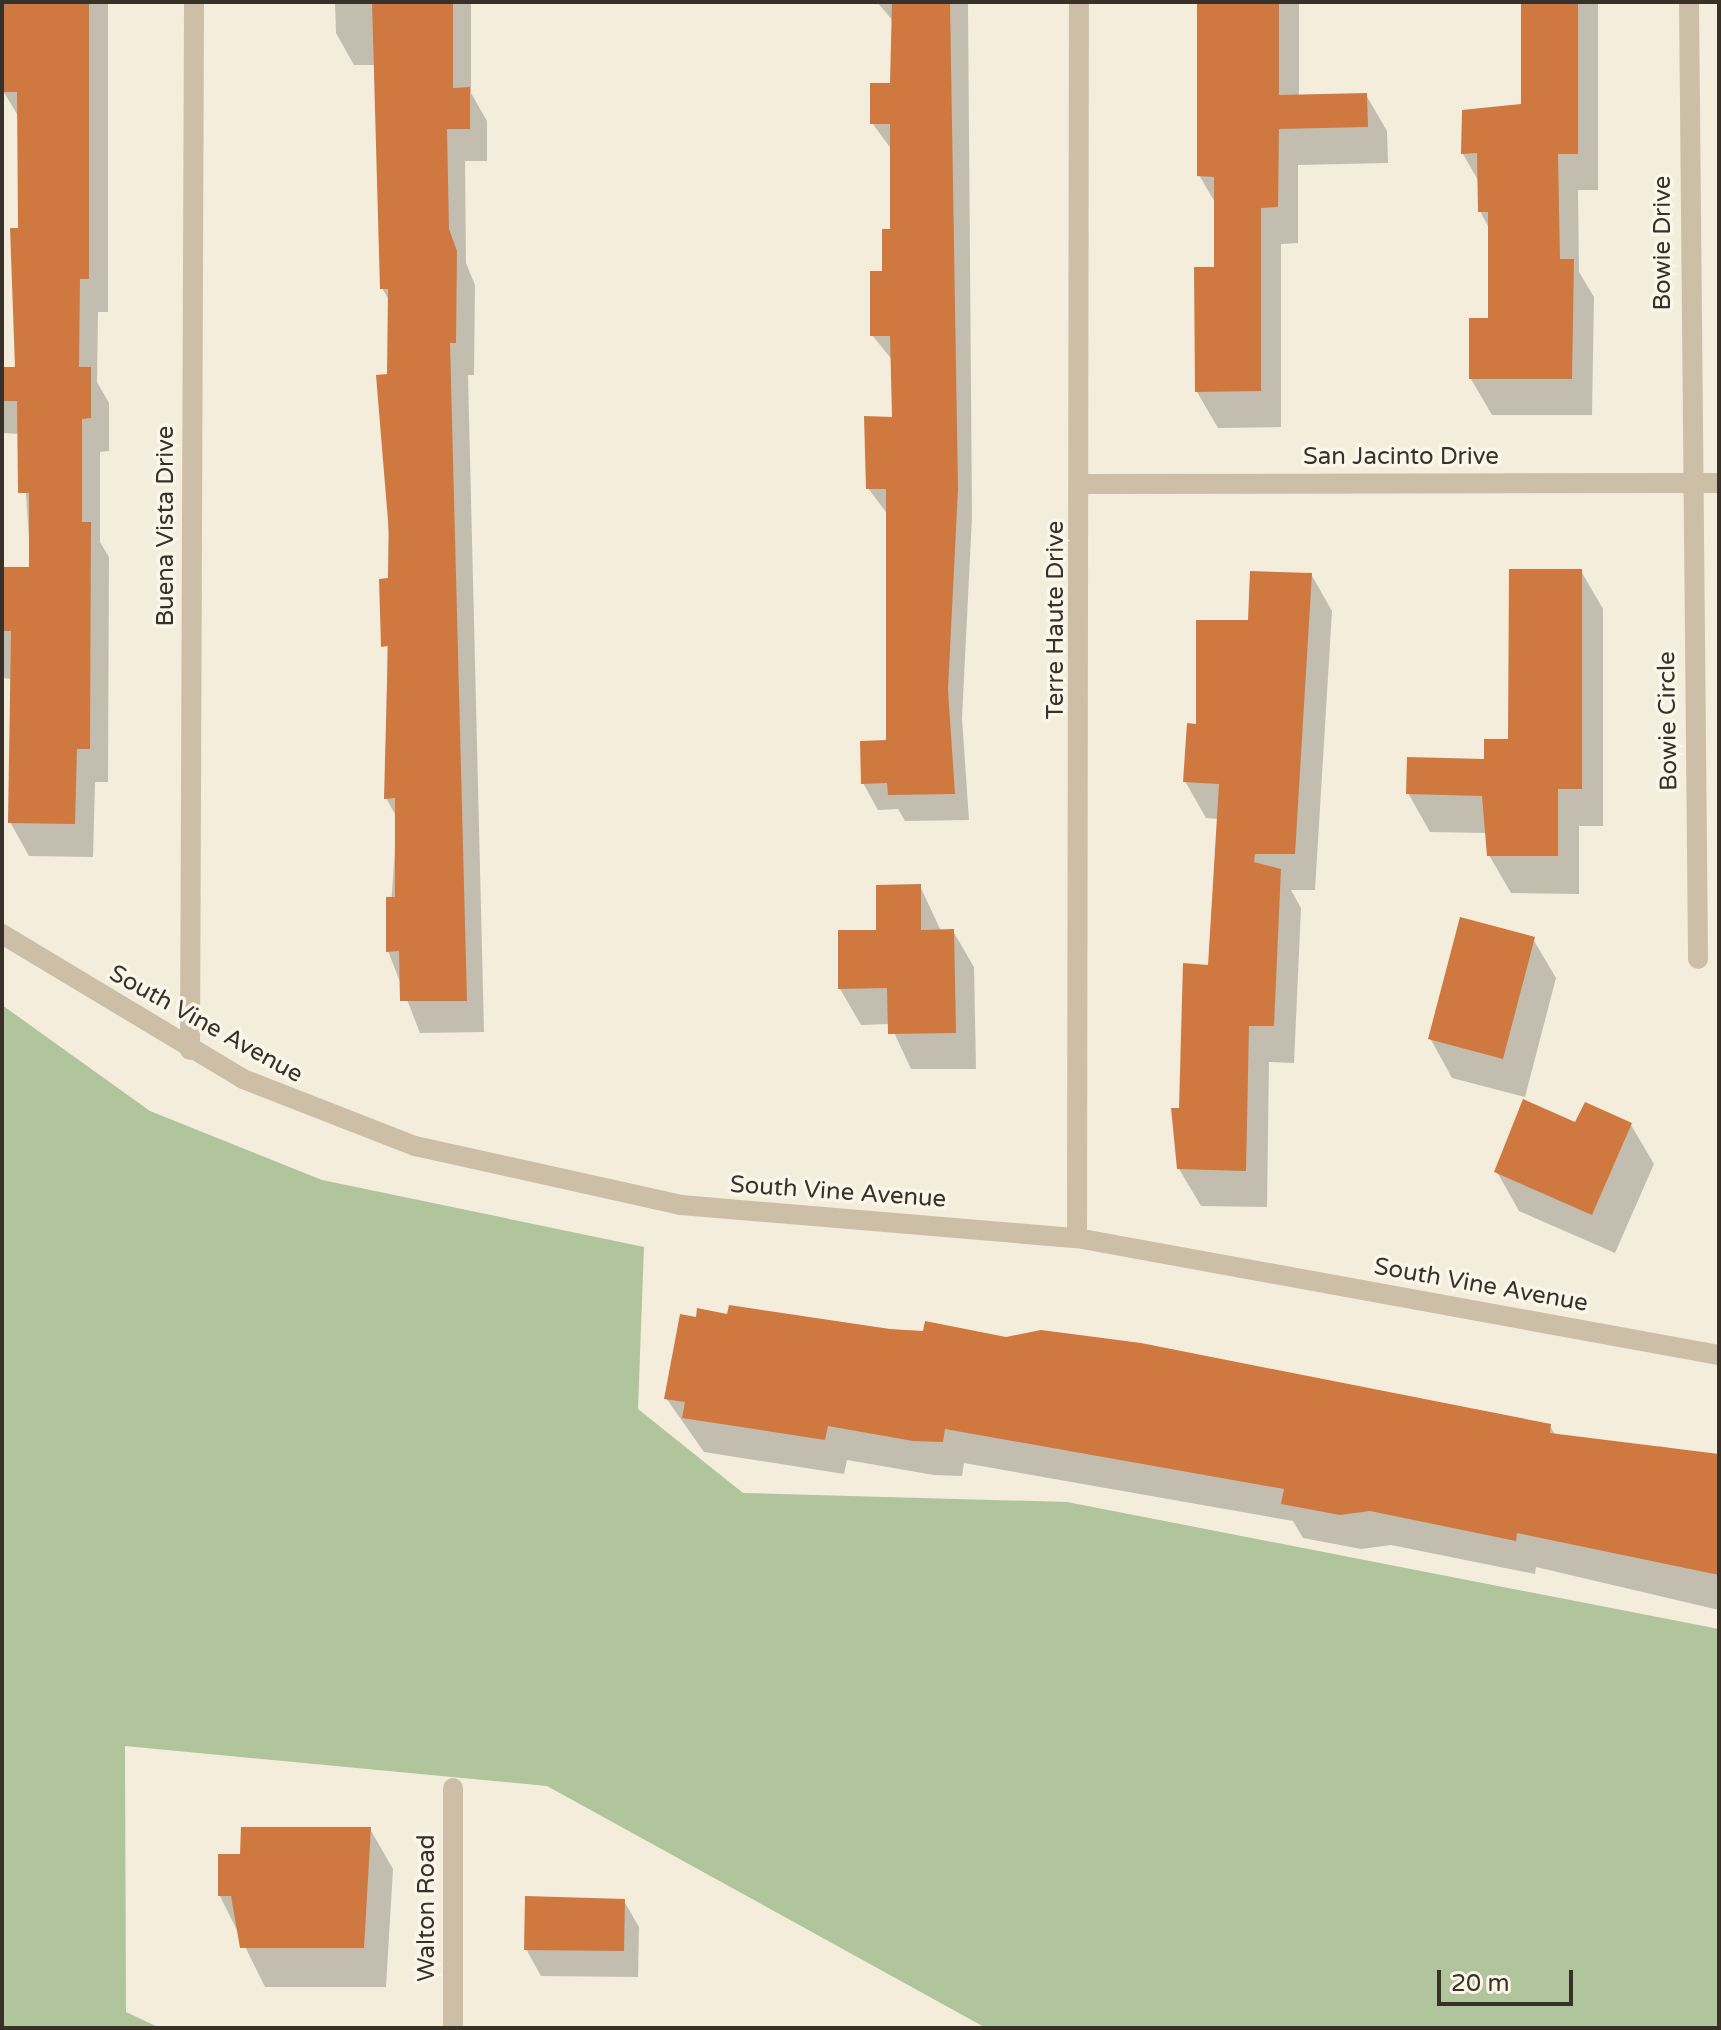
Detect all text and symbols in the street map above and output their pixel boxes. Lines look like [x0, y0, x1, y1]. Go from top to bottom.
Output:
street label: Bowie Drive [1649, 176, 1677, 310]
street label: Buena Vista Drive [152, 426, 180, 626]
street label: San Jacinto Drive [1303, 443, 1499, 471]
street label: Terre Haute Drive [1042, 521, 1070, 719]
street label: Bowie Circle [1652, 651, 1684, 791]
street label: South Vine Avenue [104, 959, 308, 1089]
street label: South Vine Avenue [729, 1170, 947, 1214]
street label: South Vine Avenue [1372, 1252, 1590, 1318]
street label: Walton Road [413, 1834, 441, 1982]
scale bar [1441, 1954, 1577, 2004]
text: 20 m [1451, 1969, 1509, 1998]

